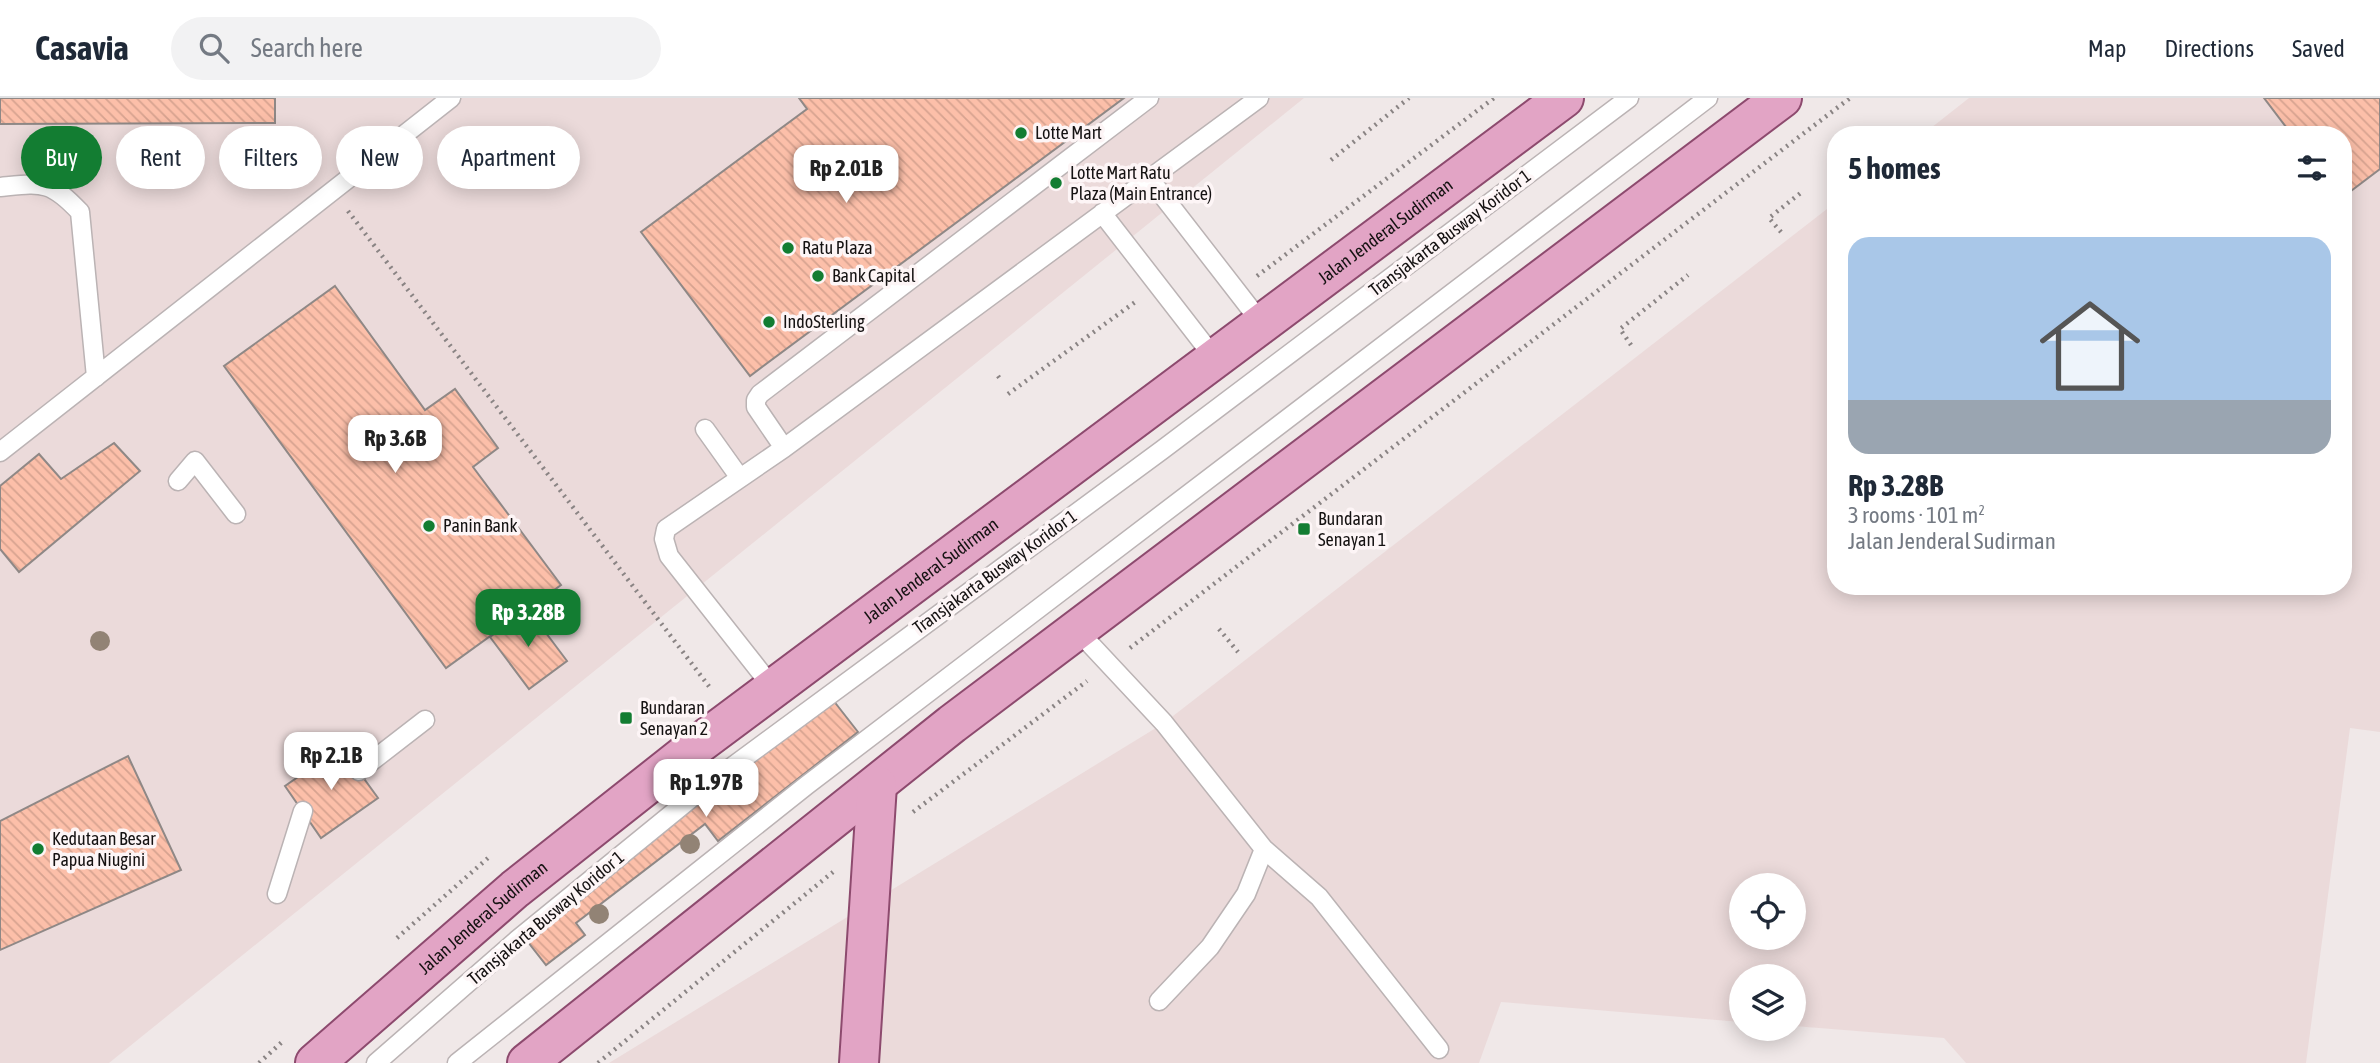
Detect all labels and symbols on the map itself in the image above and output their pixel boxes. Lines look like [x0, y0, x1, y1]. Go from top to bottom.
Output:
place label: Lotte Mart [1035, 122, 1102, 143]
marker: Lotte Mart [1013, 125, 1029, 141]
pin: Rp 2.01B [774, 146, 918, 205]
place label: Lotte Mart Ratu Plaza (Main Entrance) [1070, 162, 1212, 204]
street label: Transjakarta Busway Koridor 1 [1365, 165, 1535, 300]
street label: Jalan Jenderal Sudirman [1314, 174, 1457, 288]
marker: Lotte Mart Ratu Plaza (Main Entrance) [1048, 175, 1064, 191]
place label: Ratu Plaza [802, 237, 873, 258]
marker: Ratu Plaza [780, 240, 796, 256]
place label: Bank Capital [832, 265, 916, 286]
marker: Bank Capital [810, 268, 826, 284]
place label: IndoSterling [783, 311, 865, 332]
marker: IndoSterling [761, 314, 777, 330]
pin: Rp 3.6B [330, 416, 460, 475]
street label: Transjakarta Busway Koridor 1 [909, 505, 1081, 638]
place label: Bundaran Senayan 1 [1318, 508, 1386, 550]
street label: Jalan Jenderal Sudirman [859, 513, 1002, 627]
place label: Panin Bank [443, 515, 518, 536]
marker: Panin Bank [421, 518, 437, 534]
marker: Bundaran Senayan 1 [1296, 521, 1312, 537]
pin: Rp 3.28B [456, 589, 600, 649]
place label: Bundaran Senayan 2 [640, 697, 708, 739]
marker: Bundaran Senayan 2 [618, 710, 634, 726]
pin: Rp 2.1B [266, 732, 396, 792]
pin: Rp 1.97B [634, 760, 778, 819]
place label: Kedutaan Besar Papua Niugini [52, 828, 156, 870]
marker: Kedutaan Besar Papua Niugini [30, 841, 46, 857]
street label: Transjakarta Busway Koridor 1 [463, 846, 628, 989]
street label: Jalan Jenderal Sudirman [414, 857, 551, 978]

